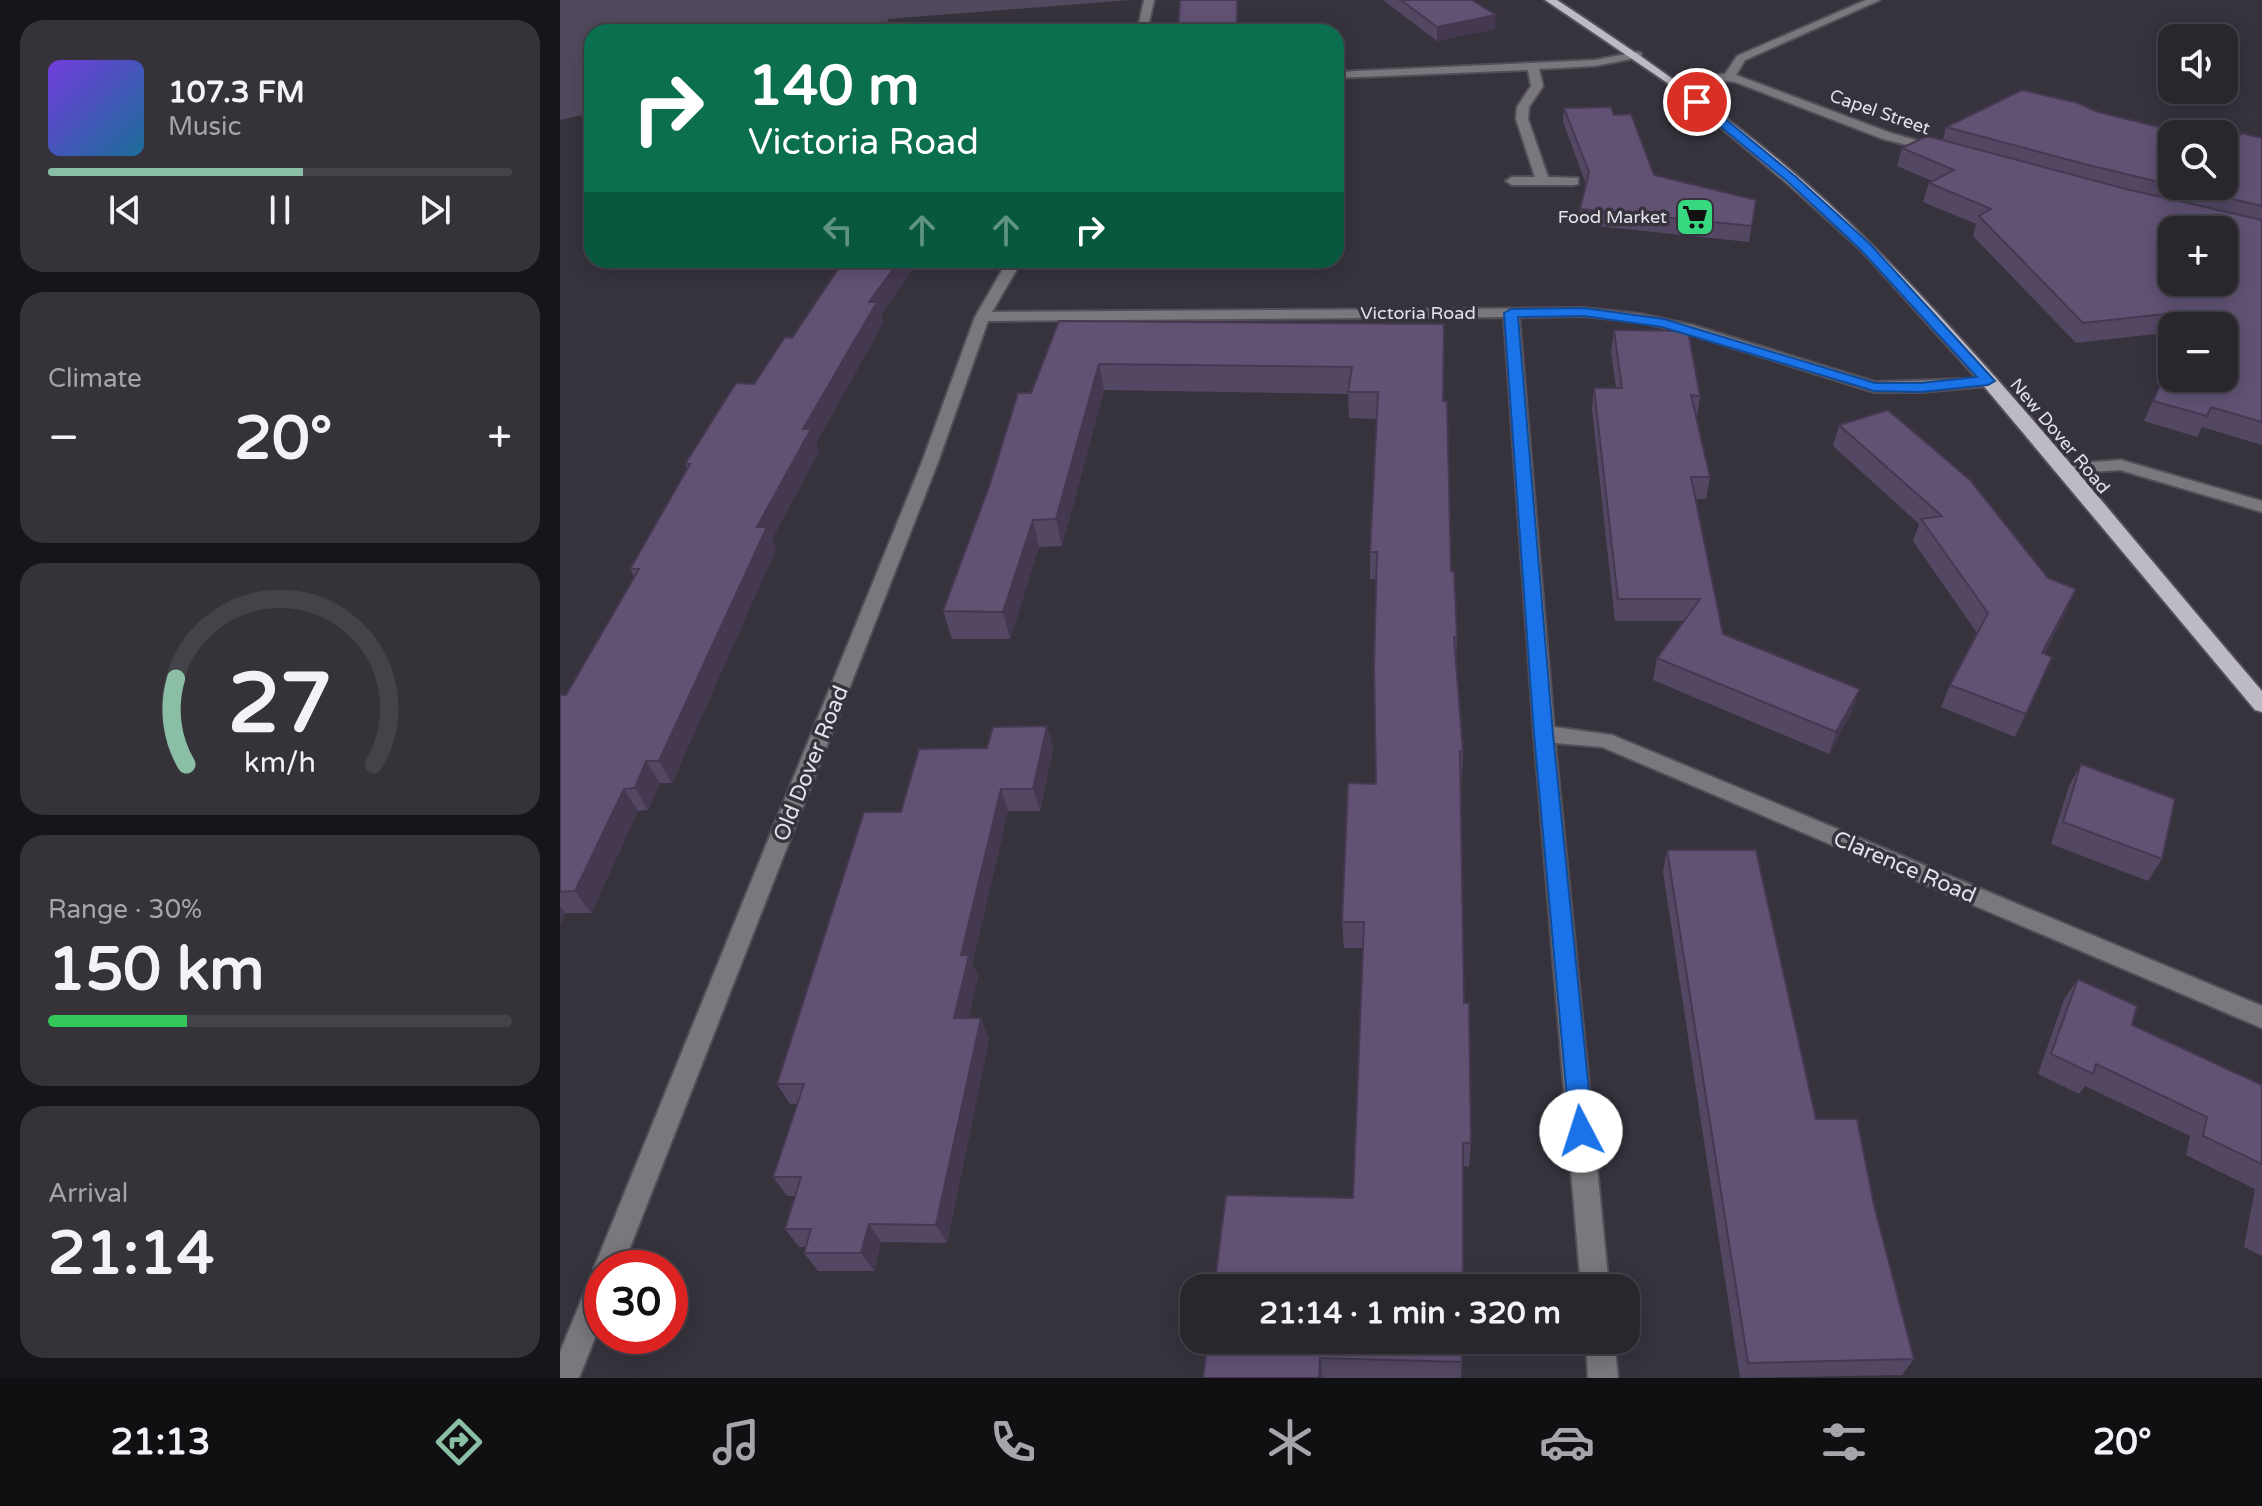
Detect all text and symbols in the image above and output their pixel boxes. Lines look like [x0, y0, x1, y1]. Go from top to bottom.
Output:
map controls [2158, 24, 2238, 392]
button: sound [2158, 24, 2238, 104]
text: 140 m [748, 53, 919, 120]
icon: right [616, 56, 720, 160]
pin [1663, 68, 1731, 136]
text: 107.3 FM [168, 74, 305, 111]
icon: arrive [1675, 80, 1719, 124]
street label: Capel Street [1827, 85, 1933, 139]
text: Music [168, 111, 241, 142]
button: search [2158, 120, 2238, 200]
text: Victoria Road [748, 121, 979, 164]
icon: previous [103, 188, 147, 232]
icon: pause [258, 188, 302, 232]
icon: next [413, 188, 457, 232]
supermarket icon: Food Market [1674, 196, 1716, 238]
place label: Food Market [1558, 206, 1667, 228]
icon: left [816, 208, 860, 252]
icon: ahead [900, 208, 944, 252]
icon: ahead [984, 208, 1028, 252]
icon: right [1068, 208, 1112, 252]
button: + [2158, 216, 2238, 296]
street label: Victoria Road [1360, 302, 1476, 324]
button: − [2158, 312, 2238, 392]
text: Climate [48, 363, 142, 394]
street label: New Dover Road [2005, 374, 2115, 498]
text: 20° [234, 403, 332, 475]
text: − [48, 412, 79, 465]
text: + [487, 412, 512, 465]
text: 27 [228, 655, 332, 755]
street label: Old Dover Road [768, 682, 854, 845]
text: km/h [244, 746, 316, 780]
street label: Clarence Road [1829, 825, 1980, 909]
text: Range · 30% [48, 894, 202, 925]
text: 150 km [48, 934, 264, 1006]
position arrow [1539, 1089, 1623, 1173]
text: Arrival [48, 1178, 128, 1209]
text: 21:14 [48, 1218, 214, 1290]
speed limit sign: 30 [584, 1250, 688, 1354]
text: 21:14 · 1 min · 320 m [1259, 1295, 1561, 1332]
icon: directions [431, 1414, 487, 1470]
icon: music [708, 1414, 764, 1470]
icon: phone [985, 1414, 1041, 1470]
icon: climate [1262, 1414, 1318, 1470]
icon: car [1539, 1414, 1595, 1470]
icon: filters [1816, 1414, 1872, 1470]
text: 21:13 [110, 1421, 210, 1464]
text: 20° [2093, 1421, 2152, 1464]

